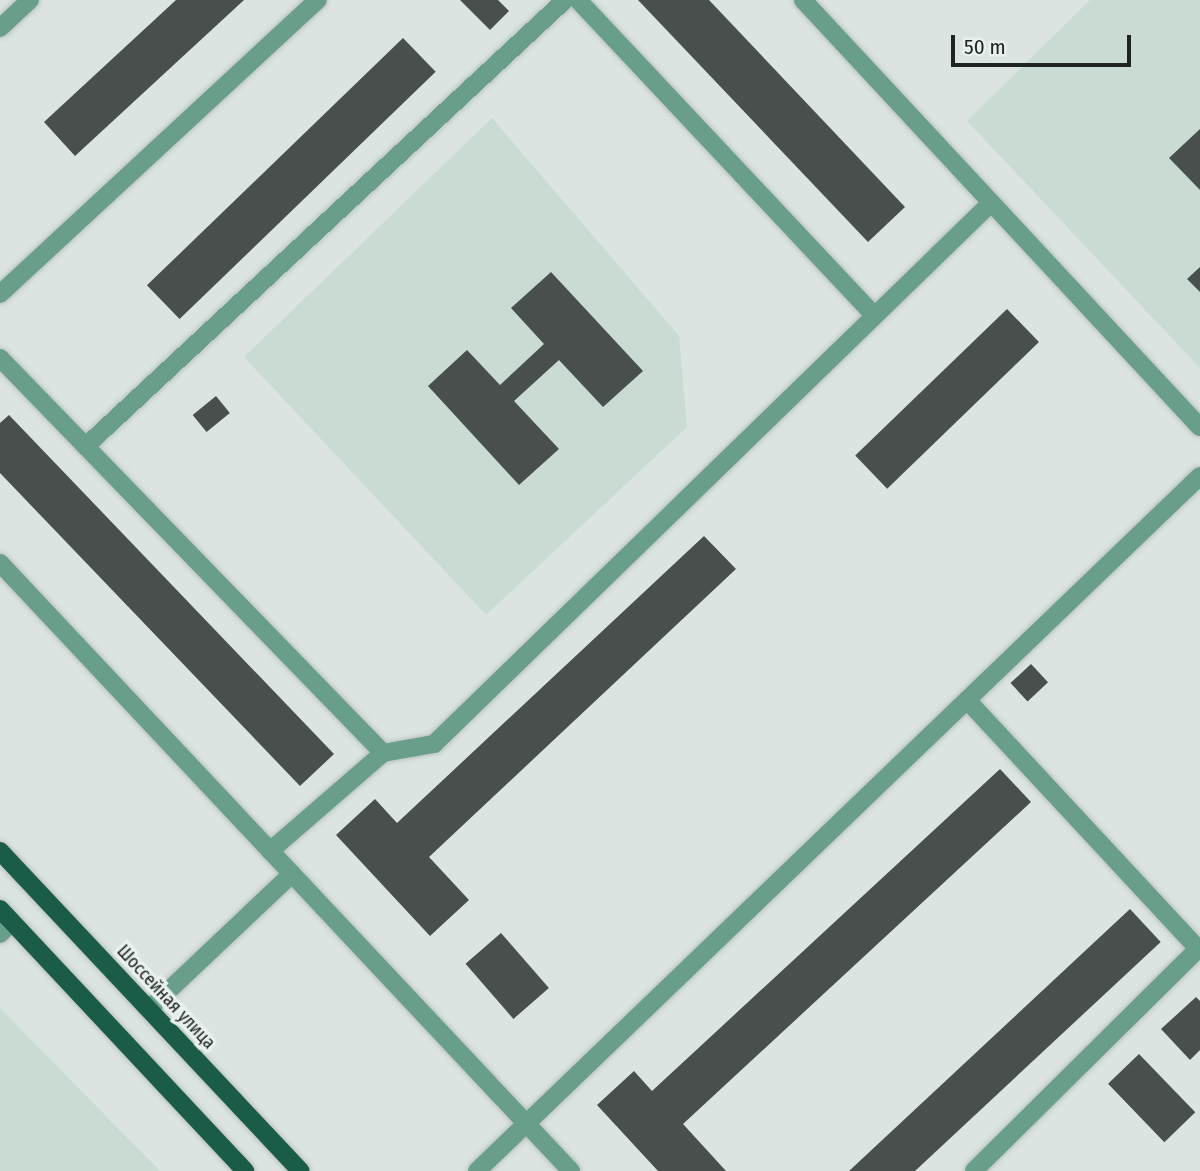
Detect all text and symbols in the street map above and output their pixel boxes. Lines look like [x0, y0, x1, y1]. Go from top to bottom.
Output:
scale bar [955, 21, 1135, 65]
text: 50 m [964, 34, 1006, 60]
street label: Шоссейная улица [112, 941, 220, 1053]

